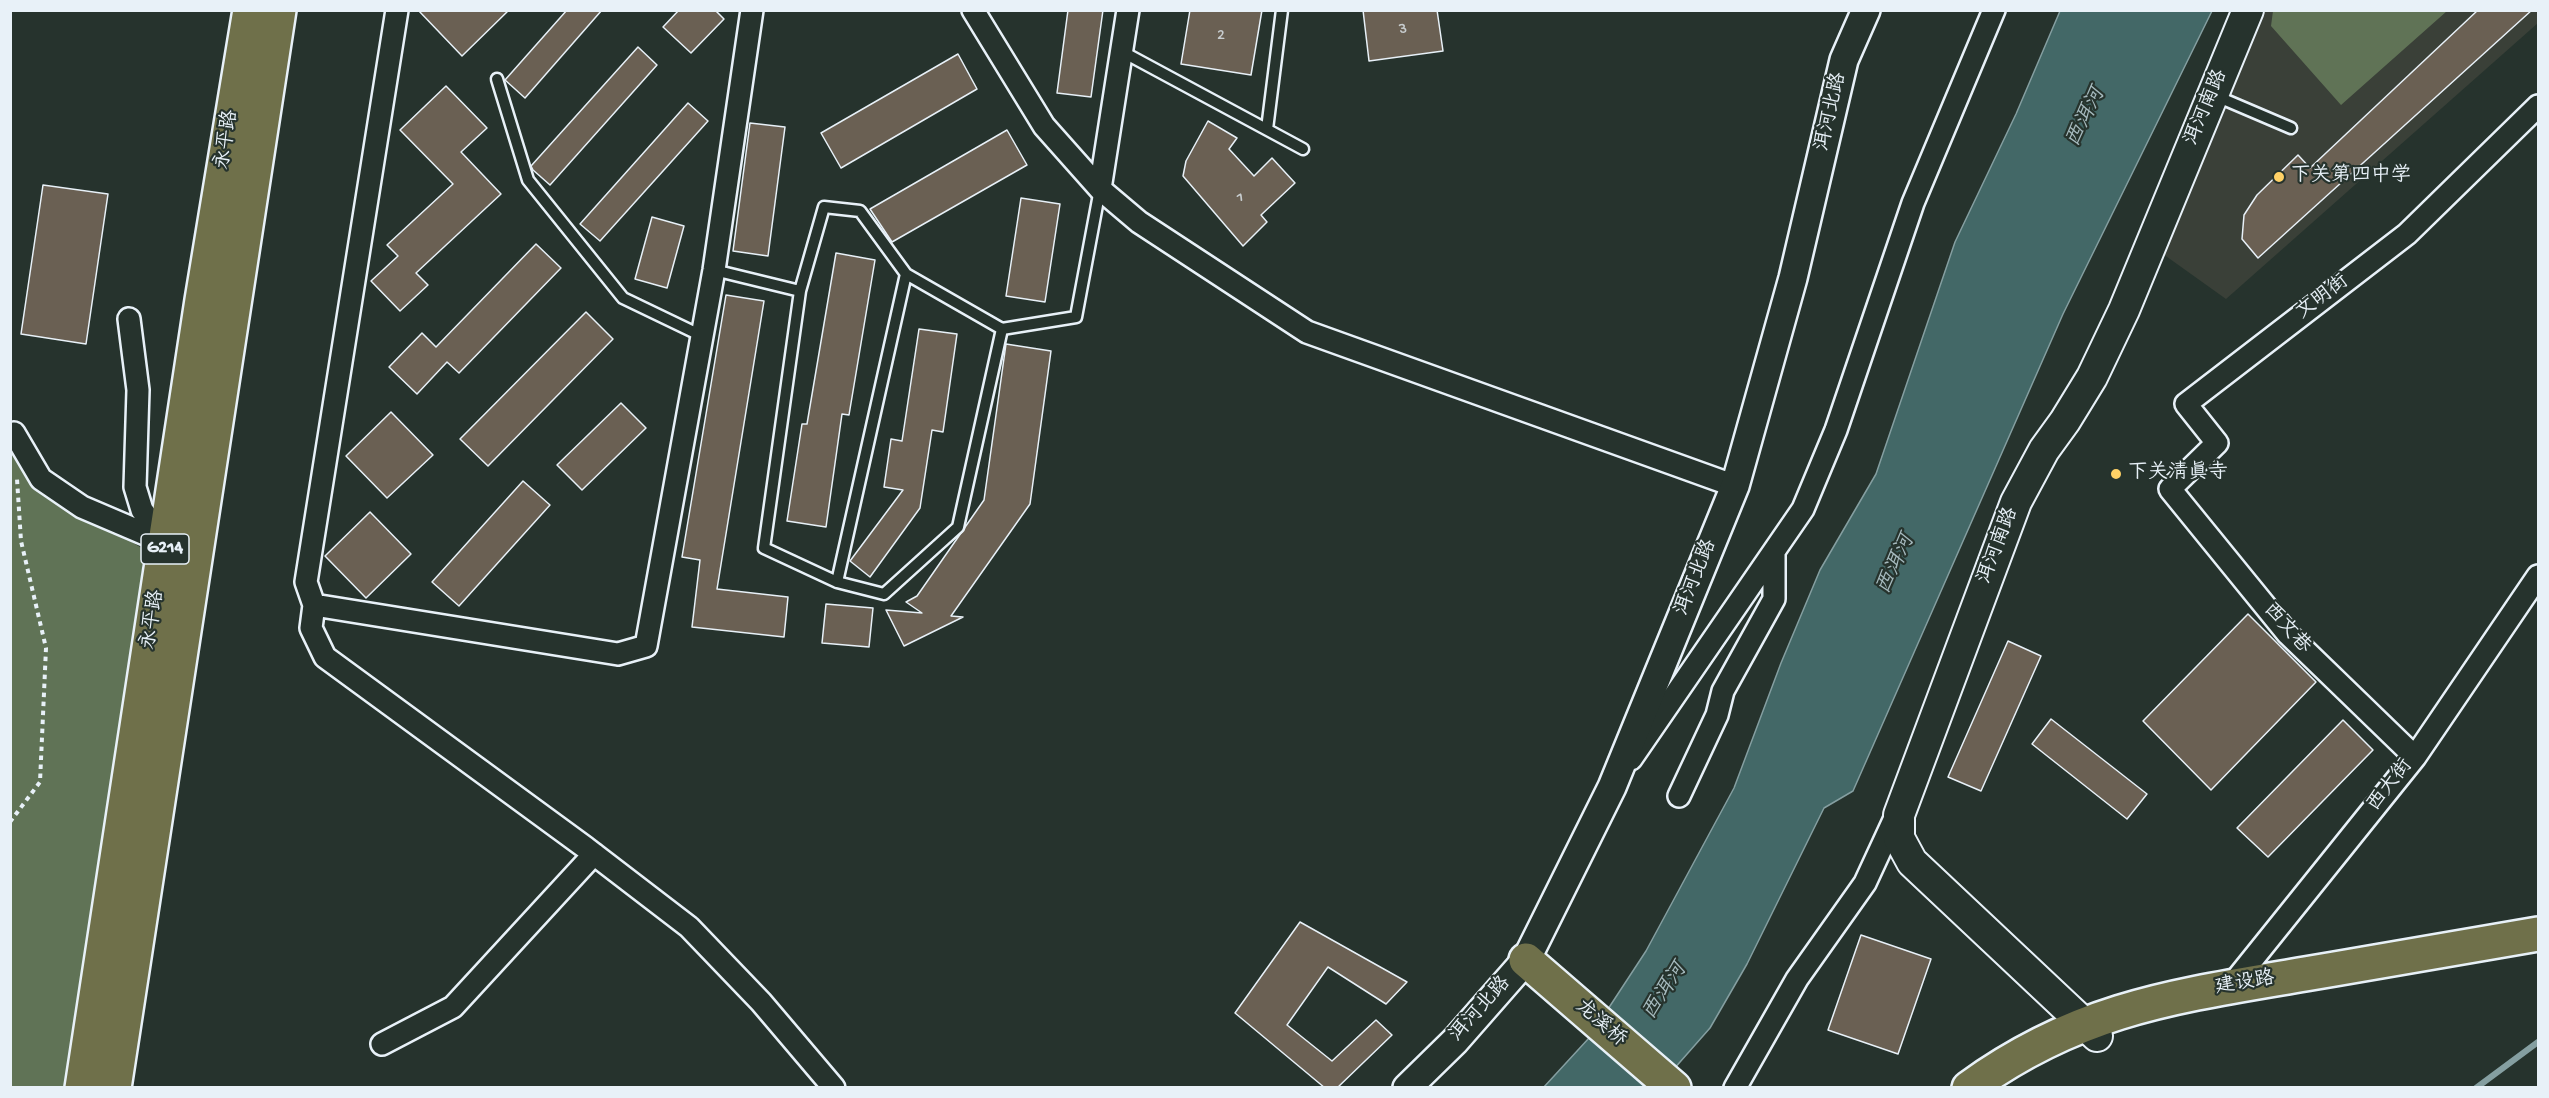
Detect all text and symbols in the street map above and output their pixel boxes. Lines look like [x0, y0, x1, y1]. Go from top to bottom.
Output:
house number: 3 [1399, 21, 1407, 41]
house number: 2 [1217, 27, 1225, 47]
street label: 洱河南路 [2180, 66, 2234, 150]
street label: 洱河北路 [1811, 70, 1853, 154]
water label: 西洱河 [2062, 84, 2112, 152]
street label: 永平路 [211, 108, 245, 172]
place label: 下关第四中学 [2291, 165, 2411, 189]
marker: 下关第四中学 [2272, 170, 2286, 184]
house number: 1 [1237, 189, 1243, 209]
street label: 文明街 [2292, 270, 2354, 326]
place label: 下关清真寺 [2128, 462, 2228, 486]
marker: 下关清真寺 [2109, 467, 2123, 481]
street label: 洱河南路 [1973, 504, 2025, 588]
water label: 西洱河 [1872, 531, 1922, 599]
road number: G214 [141, 534, 189, 564]
street label: 洱河北路 [1671, 536, 1723, 620]
street label: 永平路 [137, 588, 171, 652]
street label: 西文巷 [2257, 599, 2315, 659]
street label: 西大街 [2363, 755, 2419, 817]
water label: 西洱河 [1638, 959, 1694, 1025]
street label: 建设路 [2213, 967, 2277, 1001]
street label: 洱河北路 [1445, 972, 1517, 1048]
street label: 龙溪桥 [1569, 995, 1631, 1053]

